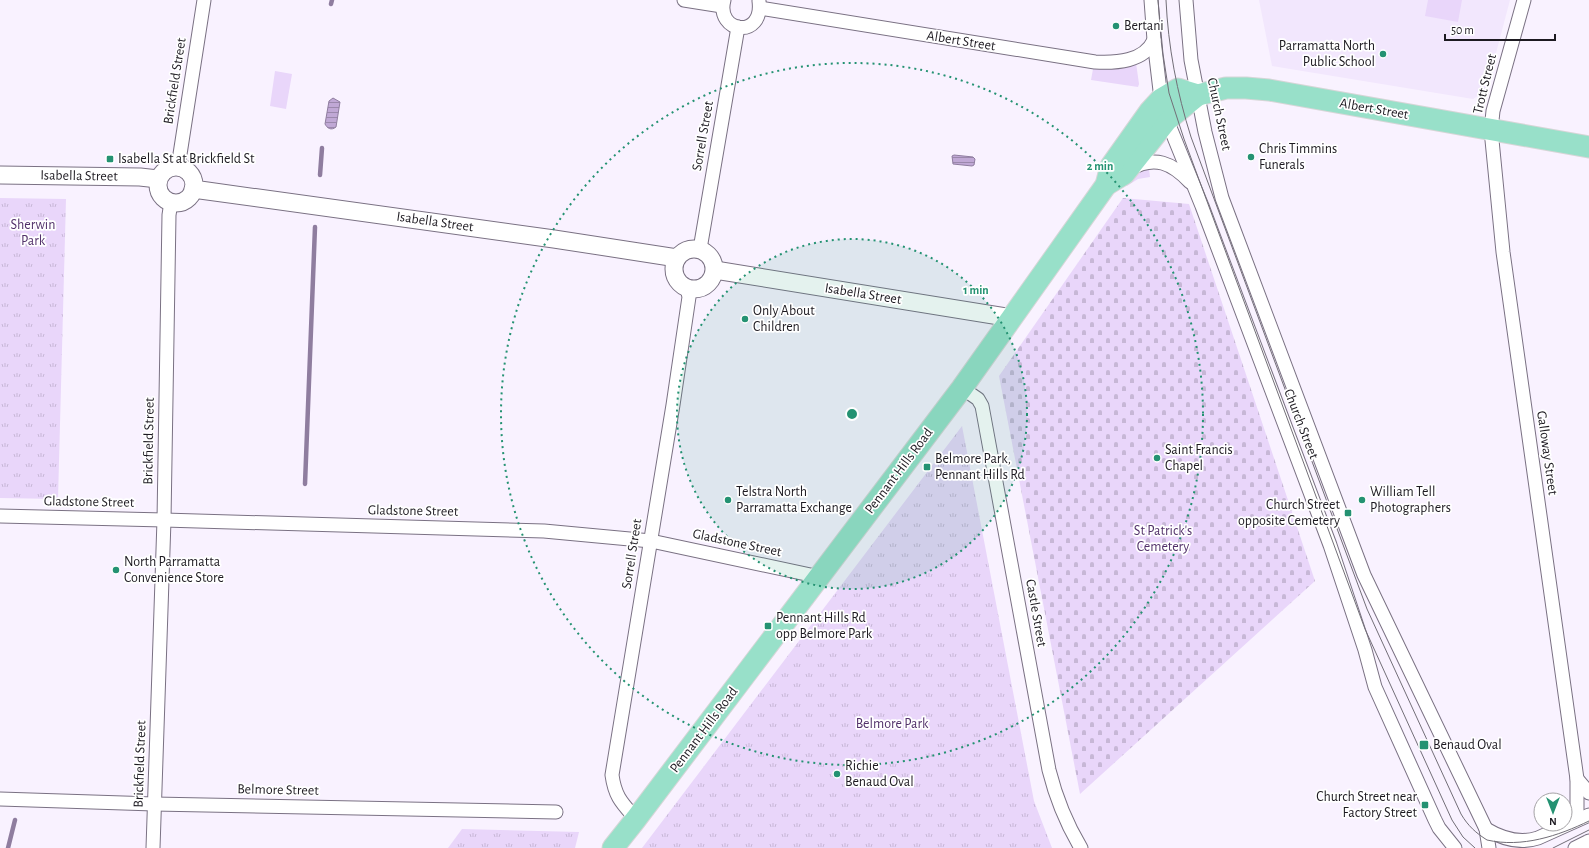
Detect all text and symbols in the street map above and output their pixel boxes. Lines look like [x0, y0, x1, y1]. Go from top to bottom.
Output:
scale bar [1445, 16, 1555, 42]
place label: Bertani [1124, 19, 1164, 33]
marker: Bertani [1111, 21, 1121, 31]
text: 50 m [1451, 24, 1474, 36]
street label: Albert Street [926, 29, 997, 53]
street label: Brickfield Street [161, 36, 189, 125]
place label: Parramatta North Public School [1279, 39, 1375, 69]
marker: Parramatta North Public School [1378, 49, 1388, 59]
street label: Trott Street [1471, 52, 1499, 116]
street label: Church Street [1204, 76, 1234, 152]
street label: Albert Street [1339, 96, 1410, 122]
street label: Sorrell Street [690, 99, 716, 172]
place label: Chris Timmins Funerals [1259, 142, 1337, 172]
place label: Isabella St at Brickfield St [118, 152, 255, 166]
marker: Chris Timmins Funerals [1246, 152, 1256, 162]
marker: Isabella St at Brickfield St [105, 154, 115, 164]
text: 2 min [1087, 160, 1113, 172]
street label: Isabella Street [40, 168, 118, 184]
street label: Isabella Street [396, 210, 475, 234]
park label: Sherwin Park [11, 218, 55, 248]
street label: Isabella Street [824, 281, 903, 307]
text: 1 min [963, 284, 989, 296]
place label: Only About Children [753, 304, 815, 334]
marker: Only About Children [740, 314, 750, 324]
street label: Church Street [1281, 387, 1321, 462]
street label: Brickfield Street [141, 397, 157, 485]
centre of rings [845, 407, 859, 421]
street label: Galloway Street [1534, 410, 1560, 497]
street label: Pennant Hills Road [862, 426, 936, 516]
place label: Saint Francis Chapel [1165, 443, 1233, 473]
place label: Belmore Park, Pennant Hills Rd [935, 452, 1025, 482]
marker: Saint Francis Chapel [1152, 453, 1162, 463]
marker: Belmore Park, Pennant Hills Rd [922, 462, 932, 472]
place label: Telstra North Parramatta Exchange [736, 485, 852, 515]
place label: William Tell Photographers [1370, 485, 1451, 515]
street label: Gladstone Street [44, 494, 135, 510]
marker: Telstra North Parramatta Exchange [723, 495, 733, 505]
marker: William Tell Photographers [1357, 495, 1367, 505]
place label: Church Street opposite Cemetery [1238, 498, 1341, 528]
street label: Gladstone Street [368, 503, 459, 519]
marker: Church Street opposite Cemetery [1343, 508, 1353, 518]
street label: Sorrell Street [620, 517, 645, 590]
park label: St Patrick's Cemetery [1134, 524, 1192, 554]
street label: Gladstone Street [691, 527, 783, 559]
place label: North Parramatta Convenience Store [124, 555, 224, 585]
marker: North Parramatta Convenience Store [111, 565, 121, 575]
street label: Castle Street [1023, 578, 1049, 649]
place label: Pennant Hills Rd opp Belmore Park [776, 611, 873, 641]
marker: Pennant Hills Rd opp Belmore Park [763, 621, 773, 631]
street label: Pennant Hills Road [667, 685, 741, 775]
park label: Belmore Park [856, 717, 929, 731]
street label: Brickfield Street [131, 720, 149, 808]
place label: Benaud Oval [1433, 738, 1502, 752]
marker: Benaud Oval [1418, 739, 1430, 751]
place label: Richie Benaud Oval [845, 759, 914, 789]
marker: Richie Benaud Oval [832, 769, 842, 779]
street label: Belmore Street [237, 782, 319, 798]
place label: Church Street near Factory Street [1316, 790, 1418, 820]
north arrow [1533, 792, 1573, 832]
marker: Church Street near Factory Street [1420, 800, 1430, 810]
text: N [1549, 816, 1557, 827]

